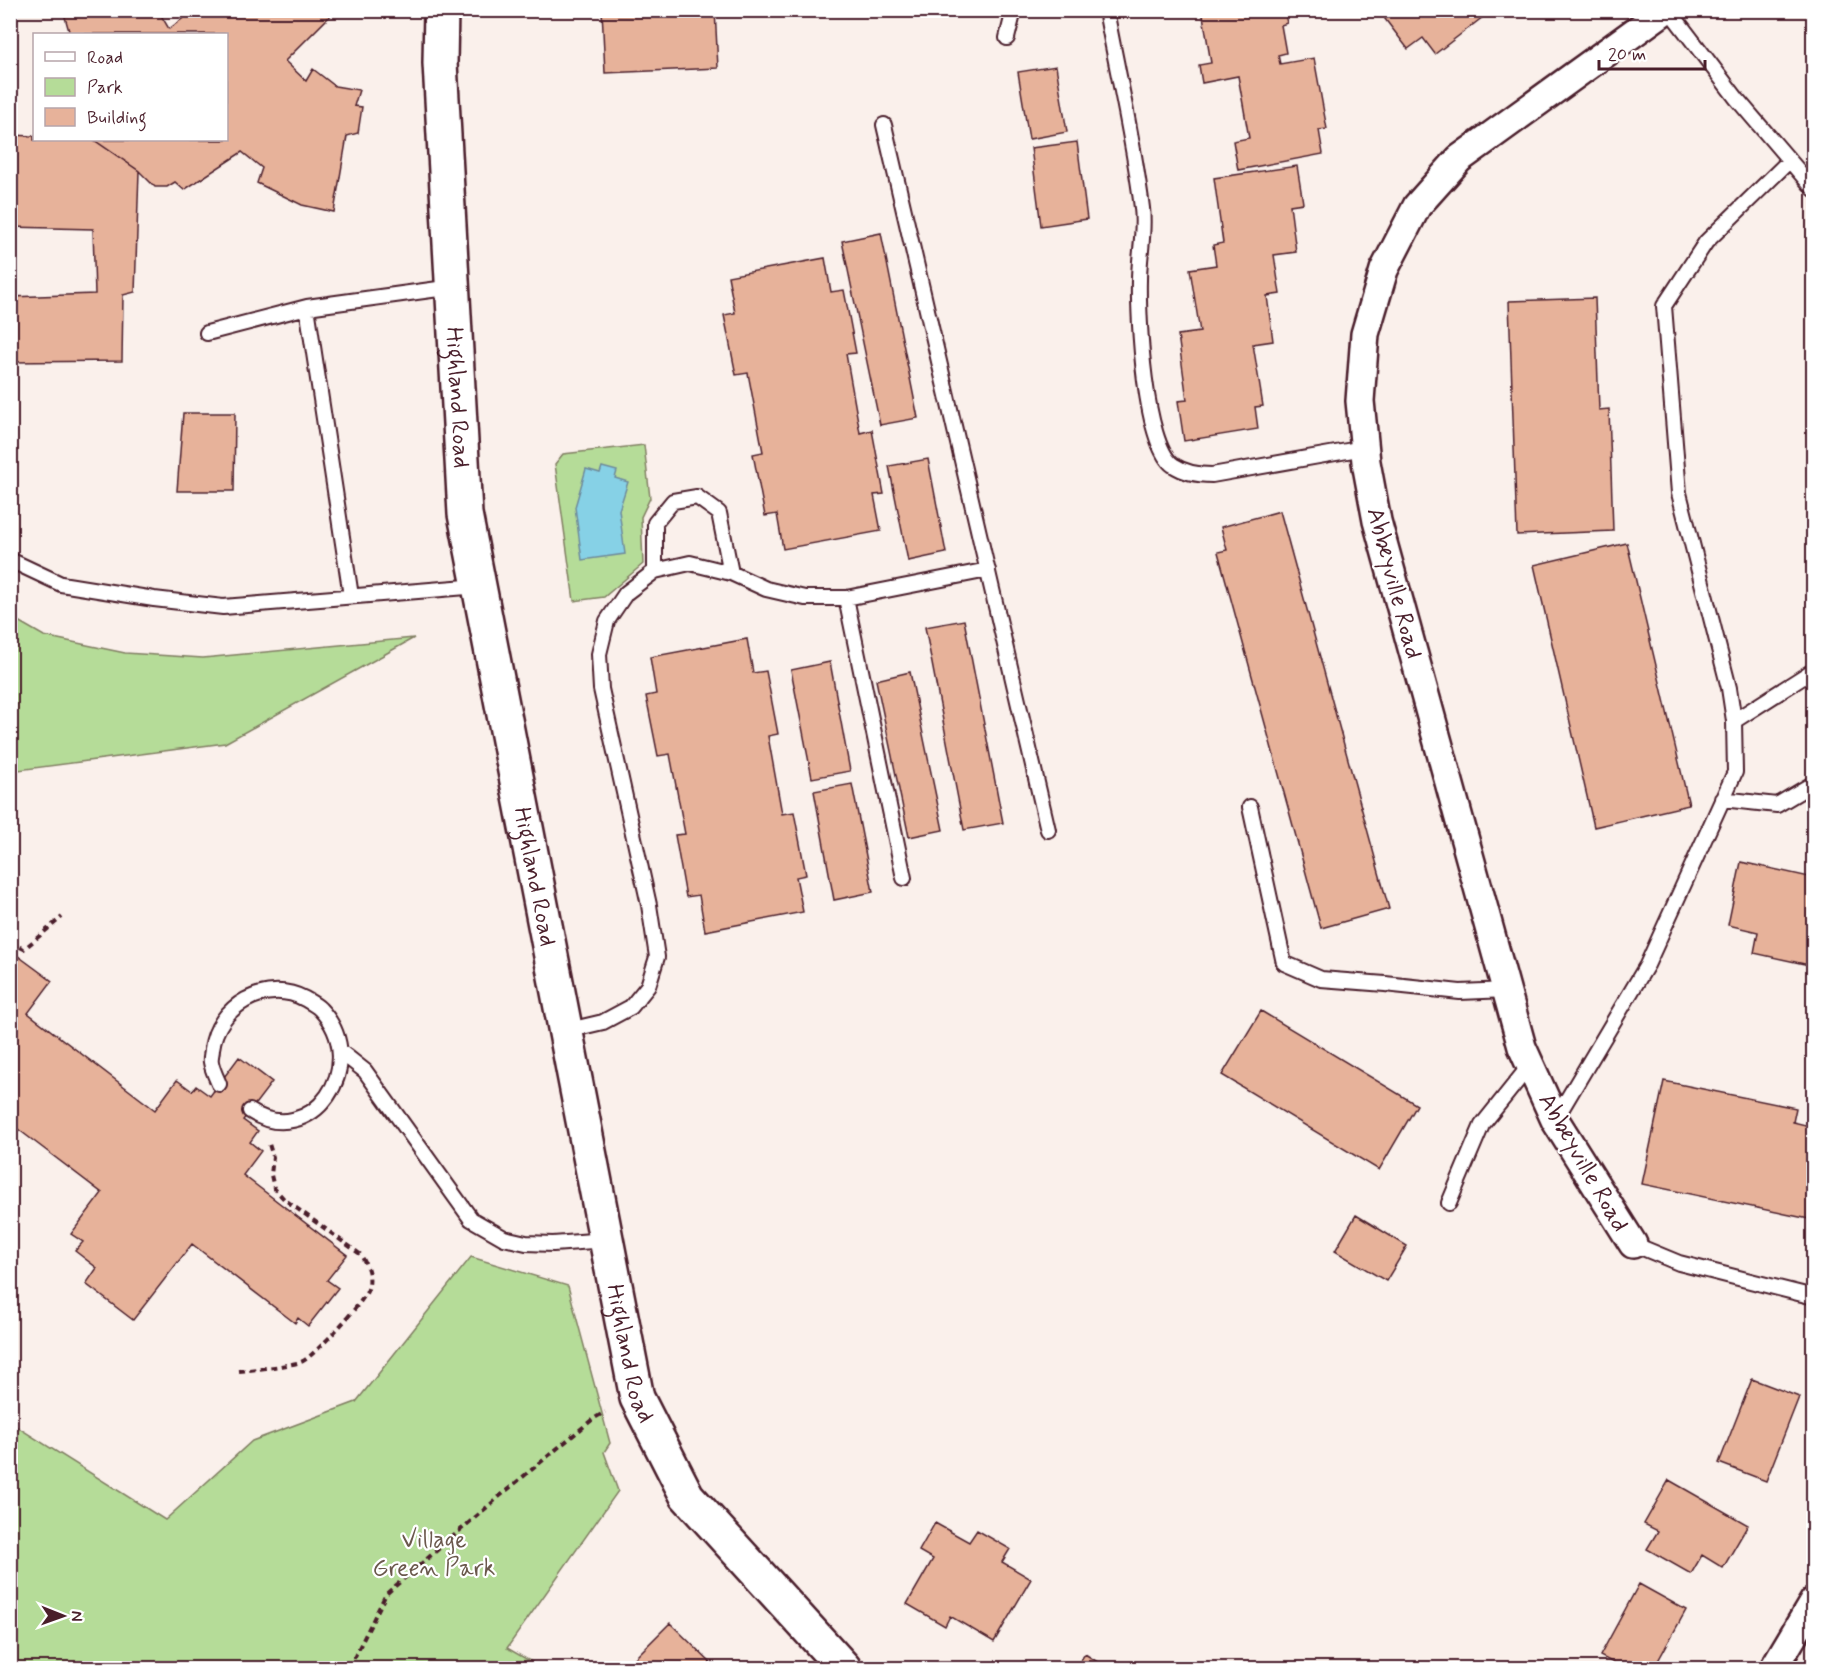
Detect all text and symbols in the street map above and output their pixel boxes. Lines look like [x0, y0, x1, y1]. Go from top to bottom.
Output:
legend [33, 33, 228, 141]
scale bar [1599, 33, 1706, 71]
text: 20 m [1608, 43, 1646, 67]
text: Road [87, 46, 123, 70]
text: Park [87, 76, 123, 100]
text: Building [87, 106, 147, 132]
street label: Highland Road [436, 326, 476, 469]
street label: Abbeyville Road [1358, 504, 1429, 663]
street label: Highland Road [505, 804, 563, 949]
street label: Abbeyville Road [1530, 1088, 1635, 1238]
street label: Highland Road [598, 1282, 661, 1428]
park label: Village Green Park [373, 1525, 495, 1584]
north arrow [33, 1586, 93, 1646]
text: N [66, 1611, 87, 1622]

